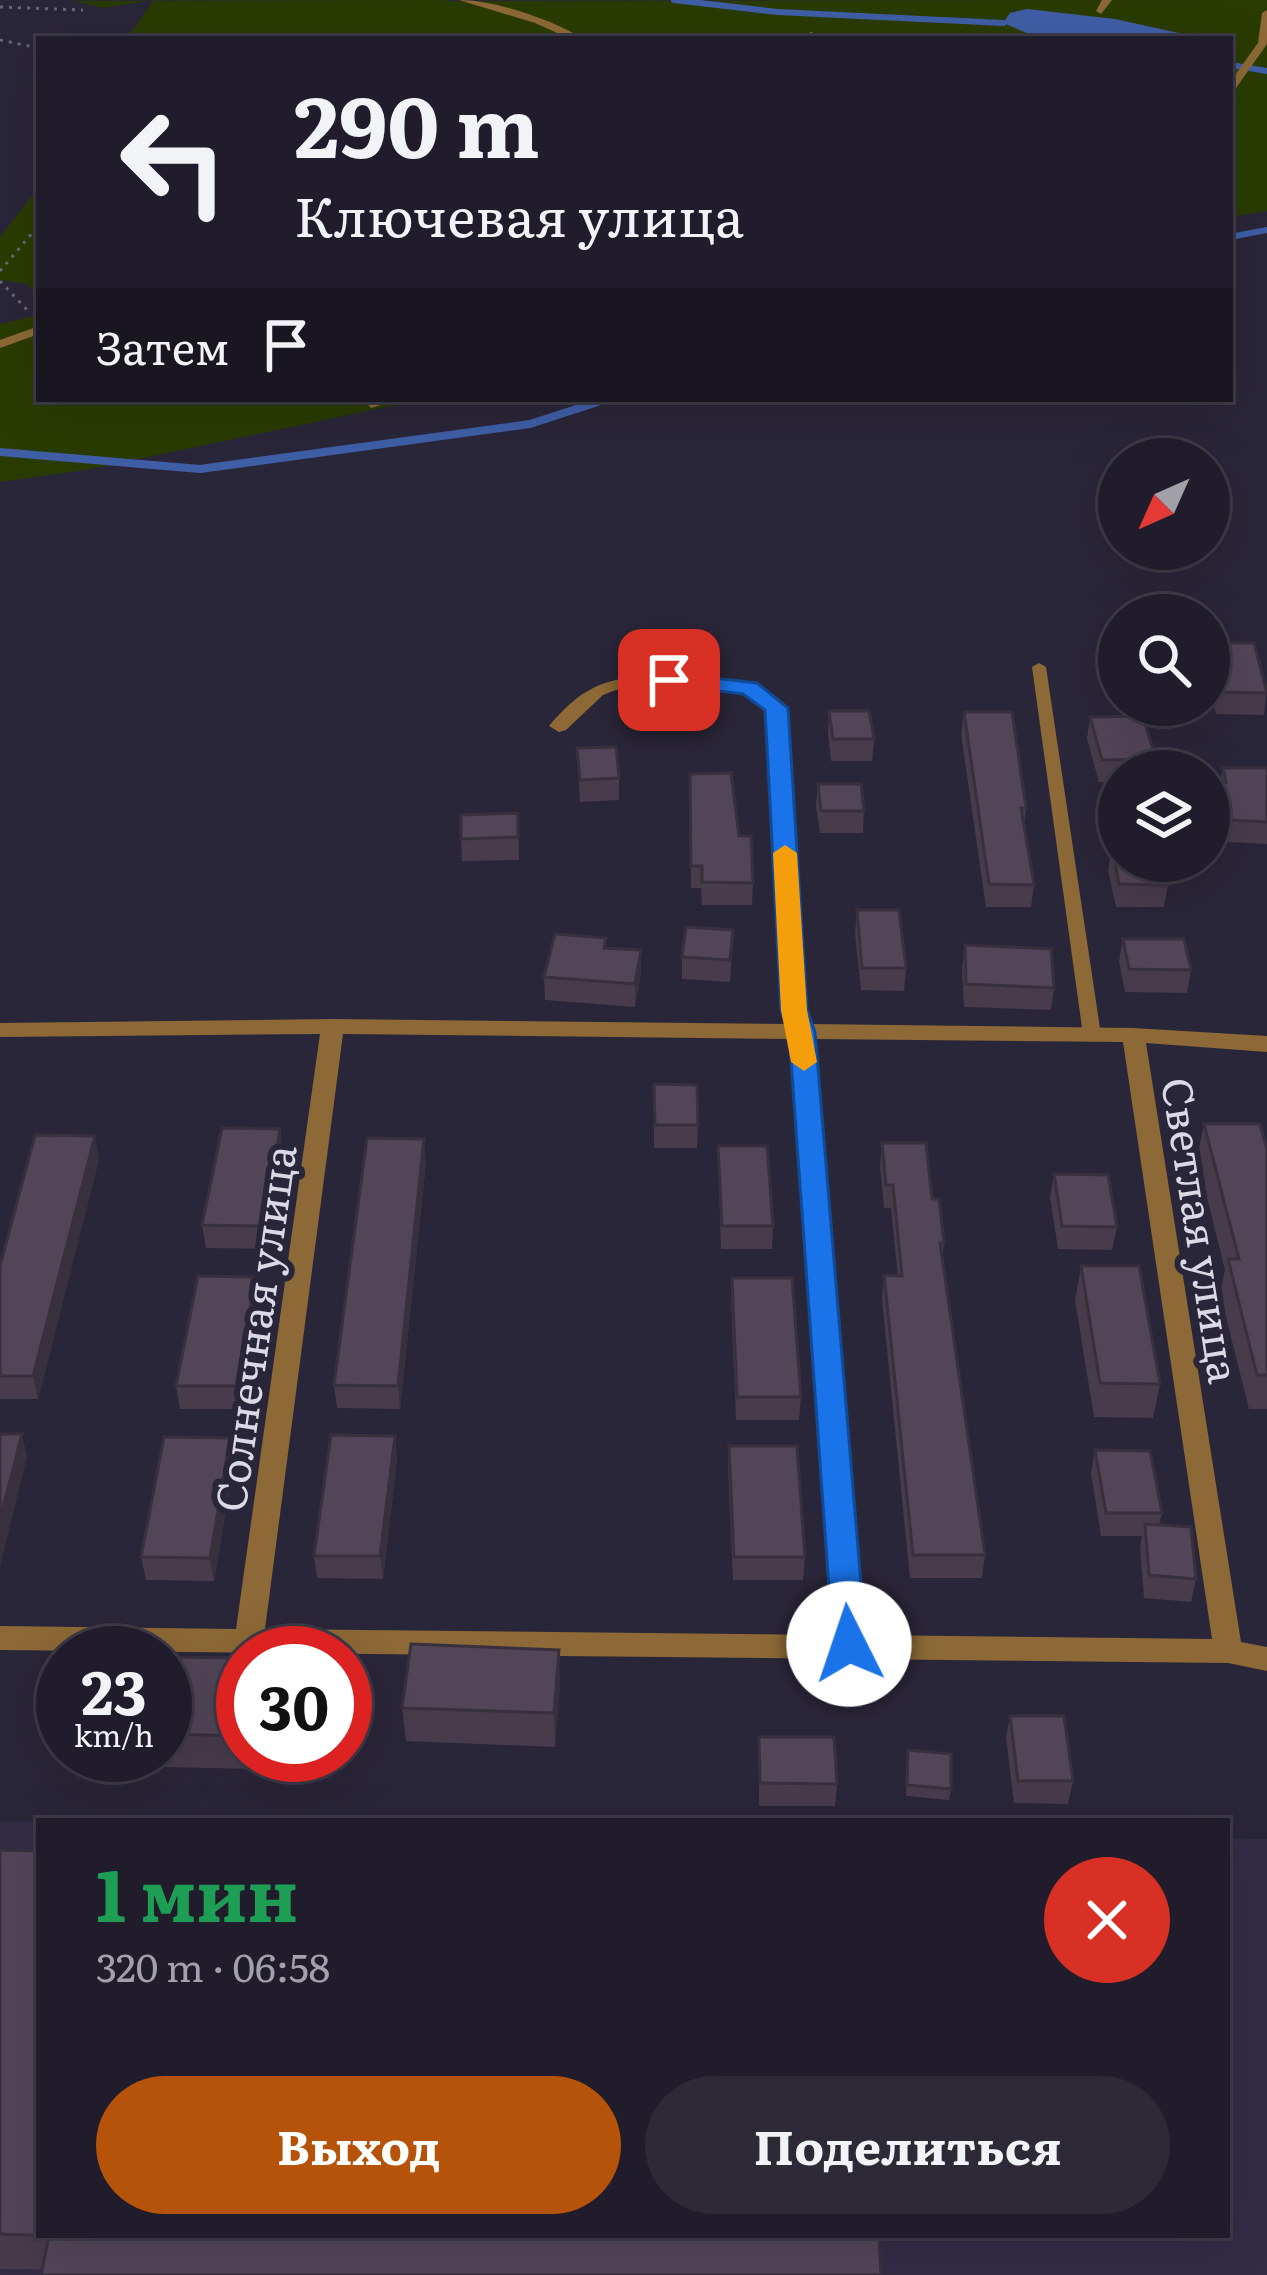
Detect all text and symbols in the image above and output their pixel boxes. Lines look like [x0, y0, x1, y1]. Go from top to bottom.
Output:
text: 290 m [294, 59, 540, 184]
icon: left [96, 84, 252, 240]
text: Ключевая улица [294, 173, 744, 254]
text: Затем [96, 312, 229, 379]
icon: arrive [253, 312, 319, 378]
north arrow [1098, 438, 1230, 570]
map controls [1098, 438, 1230, 882]
button: search [1098, 594, 1230, 726]
pin [618, 629, 720, 731]
icon: arrive [636, 647, 702, 713]
button: layers [1098, 750, 1230, 882]
street label: Светлая улица [1148, 1073, 1258, 1388]
street label: Солнечная улица [197, 1140, 309, 1515]
position arrow [786, 1581, 912, 1707]
speed limit sign: 30 [216, 1626, 372, 1782]
text: 23 [81, 1644, 147, 1733]
text: km/h [74, 1712, 154, 1756]
text: 1 мин [96, 1837, 298, 1944]
button: close [1044, 1857, 1170, 1983]
text: 320 m · 06:58 [96, 1936, 330, 1994]
button: Выход [96, 2076, 621, 2214]
button: Поделиться [645, 2076, 1170, 2214]

